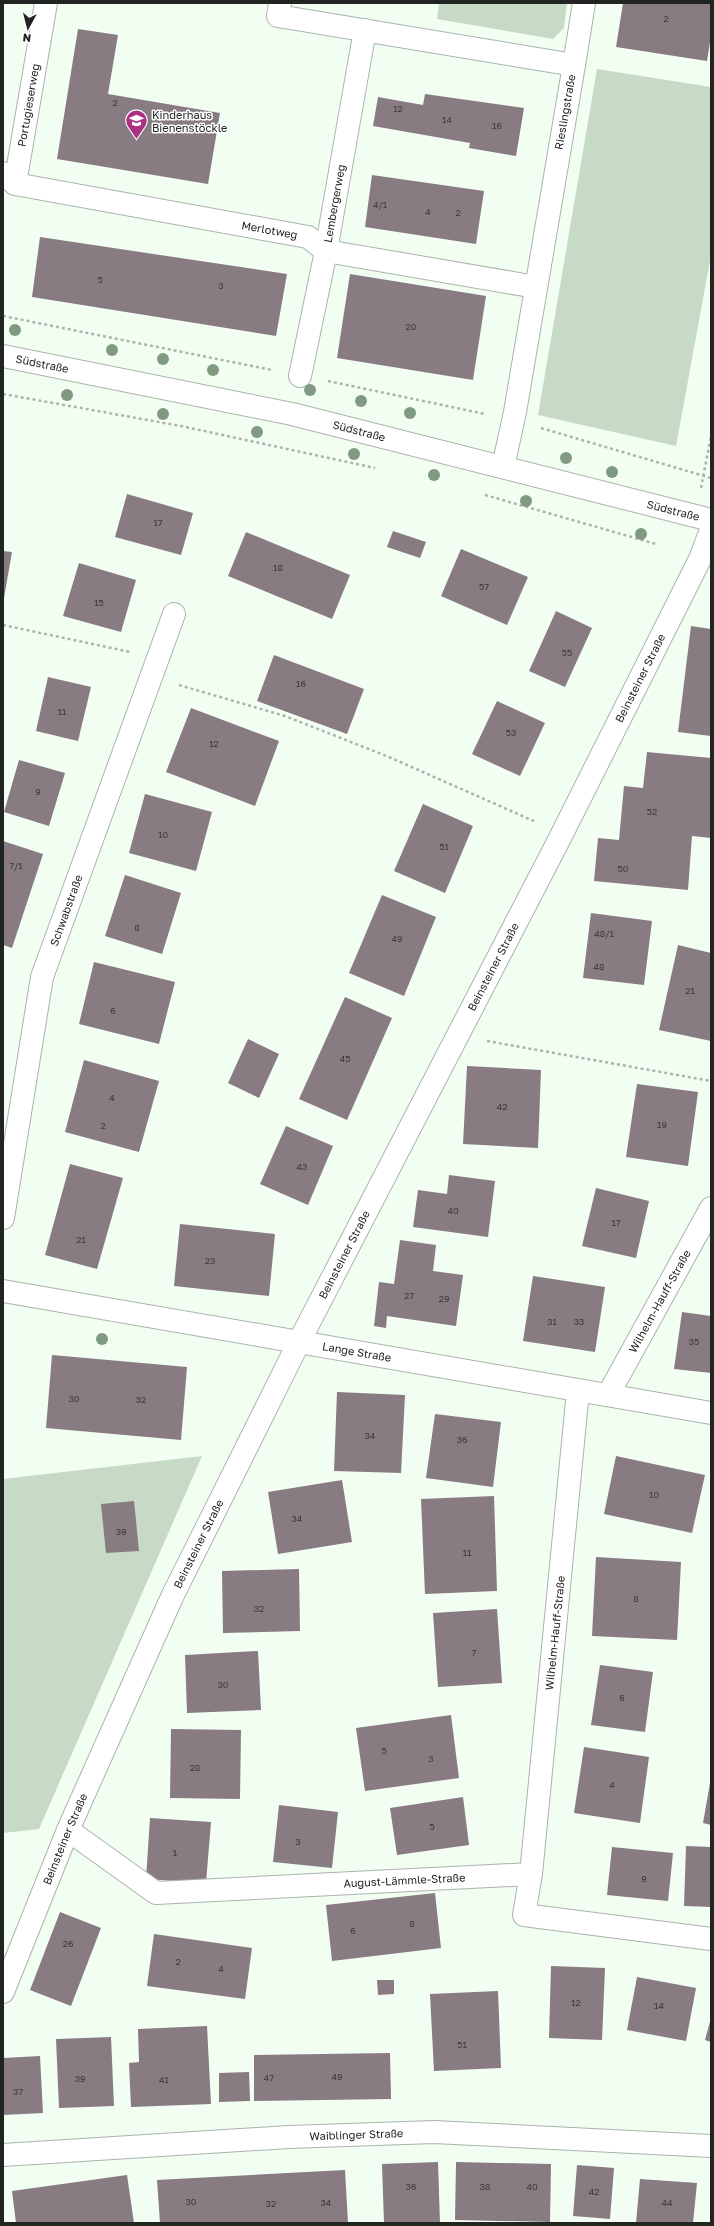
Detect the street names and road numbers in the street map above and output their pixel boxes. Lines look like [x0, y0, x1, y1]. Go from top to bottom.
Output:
street label: Portugieserweg [15, 63, 42, 148]
street label: Rieslingstraße [552, 73, 578, 150]
street label: Lembergerweg [321, 163, 347, 243]
street label: Merlotweg [241, 218, 299, 241]
street label: Südstraße [15, 352, 70, 375]
street label: Südstraße [332, 418, 387, 443]
street label: Südstraße [646, 497, 701, 523]
street label: Beinsteiner Straße [612, 631, 667, 725]
street label: Schwabstraße [47, 873, 85, 948]
street label: Beinsteiner Straße [465, 920, 521, 1013]
street label: Beinsteiner Straße [316, 1208, 372, 1301]
street label: Wilhelm-Hauff-Straße [626, 1247, 693, 1355]
street label: Lange Straße [321, 1339, 392, 1364]
street label: Beinsteiner Straße [170, 1497, 226, 1590]
street label: Wilhelm-Hauff-Straße [542, 1575, 567, 1691]
street label: Beinsteiner Straße [40, 1791, 89, 1886]
street label: August-Lämmle-Straße [343, 1870, 466, 1889]
street label: Waiblinger Straße [309, 2126, 404, 2142]

